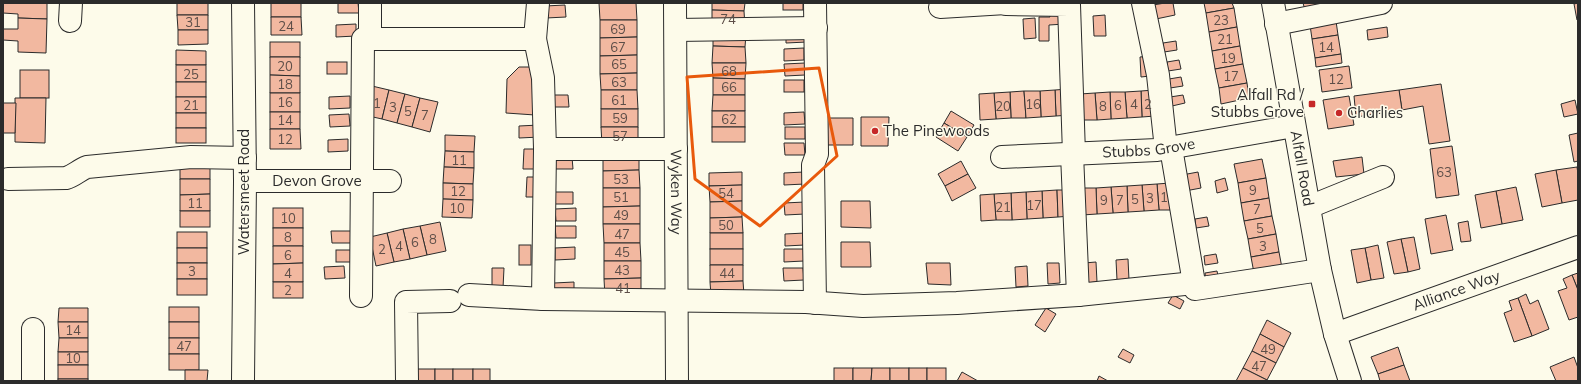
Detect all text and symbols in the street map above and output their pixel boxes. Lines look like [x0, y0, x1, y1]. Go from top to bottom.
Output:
house number: 74 [720, 11, 736, 27]
house number: 23 [1213, 12, 1229, 28]
house number: 31 [185, 14, 201, 30]
house number: 24 [278, 18, 294, 34]
house number: 69 [610, 21, 626, 37]
house number: 21 [1217, 31, 1233, 47]
house number: 67 [610, 39, 626, 55]
house number: 14 [1318, 39, 1334, 55]
house number: 19 [1220, 50, 1236, 66]
house number: 65 [611, 56, 627, 72]
house number: 20 [277, 58, 293, 74]
house number: 68 [721, 63, 737, 79]
house number: 25 [183, 66, 199, 82]
house number: 17 [1223, 68, 1239, 84]
house number: 12 [1328, 71, 1344, 87]
house number: 63 [611, 74, 627, 90]
house number: 18 [277, 76, 293, 92]
house number: 66 [721, 79, 737, 95]
place label: Alfall Rd / Stubbs Grove [1211, 85, 1305, 121]
house number: 61 [611, 92, 627, 108]
house number: 16 [277, 94, 293, 110]
house number: 1 [373, 95, 381, 111]
house number: 16 [1025, 96, 1041, 112]
house number: 4 [1130, 96, 1138, 112]
house number: 2 [1144, 96, 1152, 112]
house number: 21 [183, 97, 199, 113]
house number: 6 [1114, 97, 1122, 113]
house number: 20 [995, 98, 1011, 114]
house number: 8 [1099, 98, 1107, 114]
house number: 3 [389, 99, 397, 115]
marker: Alfall Rd / Stubbs Grove [1307, 99, 1317, 109]
house number: 5 [404, 103, 412, 119]
place label: Charlies [1347, 103, 1403, 122]
house number: 7 [421, 107, 429, 123]
marker: Charlies [1334, 108, 1344, 118]
house number: 59 [612, 110, 628, 126]
house number: 62 [721, 111, 737, 127]
house number: 14 [277, 112, 293, 128]
place label: The Pinewoods [883, 121, 990, 140]
marker: The Pinewoods [870, 126, 880, 136]
house number: 57 [612, 128, 628, 144]
street label: Watersmeet Road [234, 129, 253, 255]
street label: Alfall Road [1287, 129, 1319, 208]
house number: 12 [277, 131, 293, 147]
street label: Stubbs Grove [1102, 133, 1197, 161]
street label: Wyken Way [667, 149, 686, 235]
house number: 11 [451, 152, 467, 168]
house number: 63 [1436, 164, 1452, 180]
street label: Devon Grove [272, 171, 362, 190]
house number: 53 [613, 171, 629, 187]
house number: 9 [1249, 182, 1257, 198]
house number: 12 [450, 183, 466, 199]
house number: 54 [718, 185, 734, 201]
house number: 51 [613, 189, 629, 205]
house number: 1 [1160, 189, 1168, 205]
house number: 3 [1146, 190, 1154, 206]
house number: 5 [1131, 191, 1139, 207]
house number: 9 [1100, 192, 1108, 208]
house number: 7 [1116, 192, 1124, 208]
house number: 11 [187, 195, 203, 211]
house number: 17 [1026, 197, 1042, 213]
house number: 21 [995, 199, 1011, 215]
house number: 10 [449, 200, 465, 216]
house number: 7 [1253, 201, 1261, 217]
house number: 49 [613, 207, 629, 223]
house number: 10 [280, 210, 296, 226]
house number: 50 [718, 217, 734, 233]
house number: 5 [1256, 220, 1264, 236]
house number: 47 [614, 226, 630, 242]
house number: 8 [284, 229, 292, 245]
house number: 8 [429, 231, 437, 247]
house number: 6 [411, 234, 419, 250]
house number: 4 [395, 238, 403, 254]
house number: 3 [1259, 238, 1267, 254]
house number: 2 [378, 241, 386, 257]
house number: 45 [614, 244, 630, 260]
house number: 6 [284, 247, 292, 263]
house number: 43 [614, 262, 630, 278]
house number: 3 [188, 263, 196, 279]
house number: 4 [284, 265, 292, 281]
house number: 44 [719, 265, 735, 281]
street label: Alliance Way [1410, 266, 1503, 314]
house number: 41 [615, 280, 631, 296]
house number: 2 [284, 282, 292, 298]
house number: 14 [65, 322, 81, 338]
house number: 47 [176, 338, 192, 354]
house number: 49 [1260, 341, 1276, 357]
house number: 10 [65, 350, 81, 366]
house number: 47 [1251, 358, 1267, 374]

